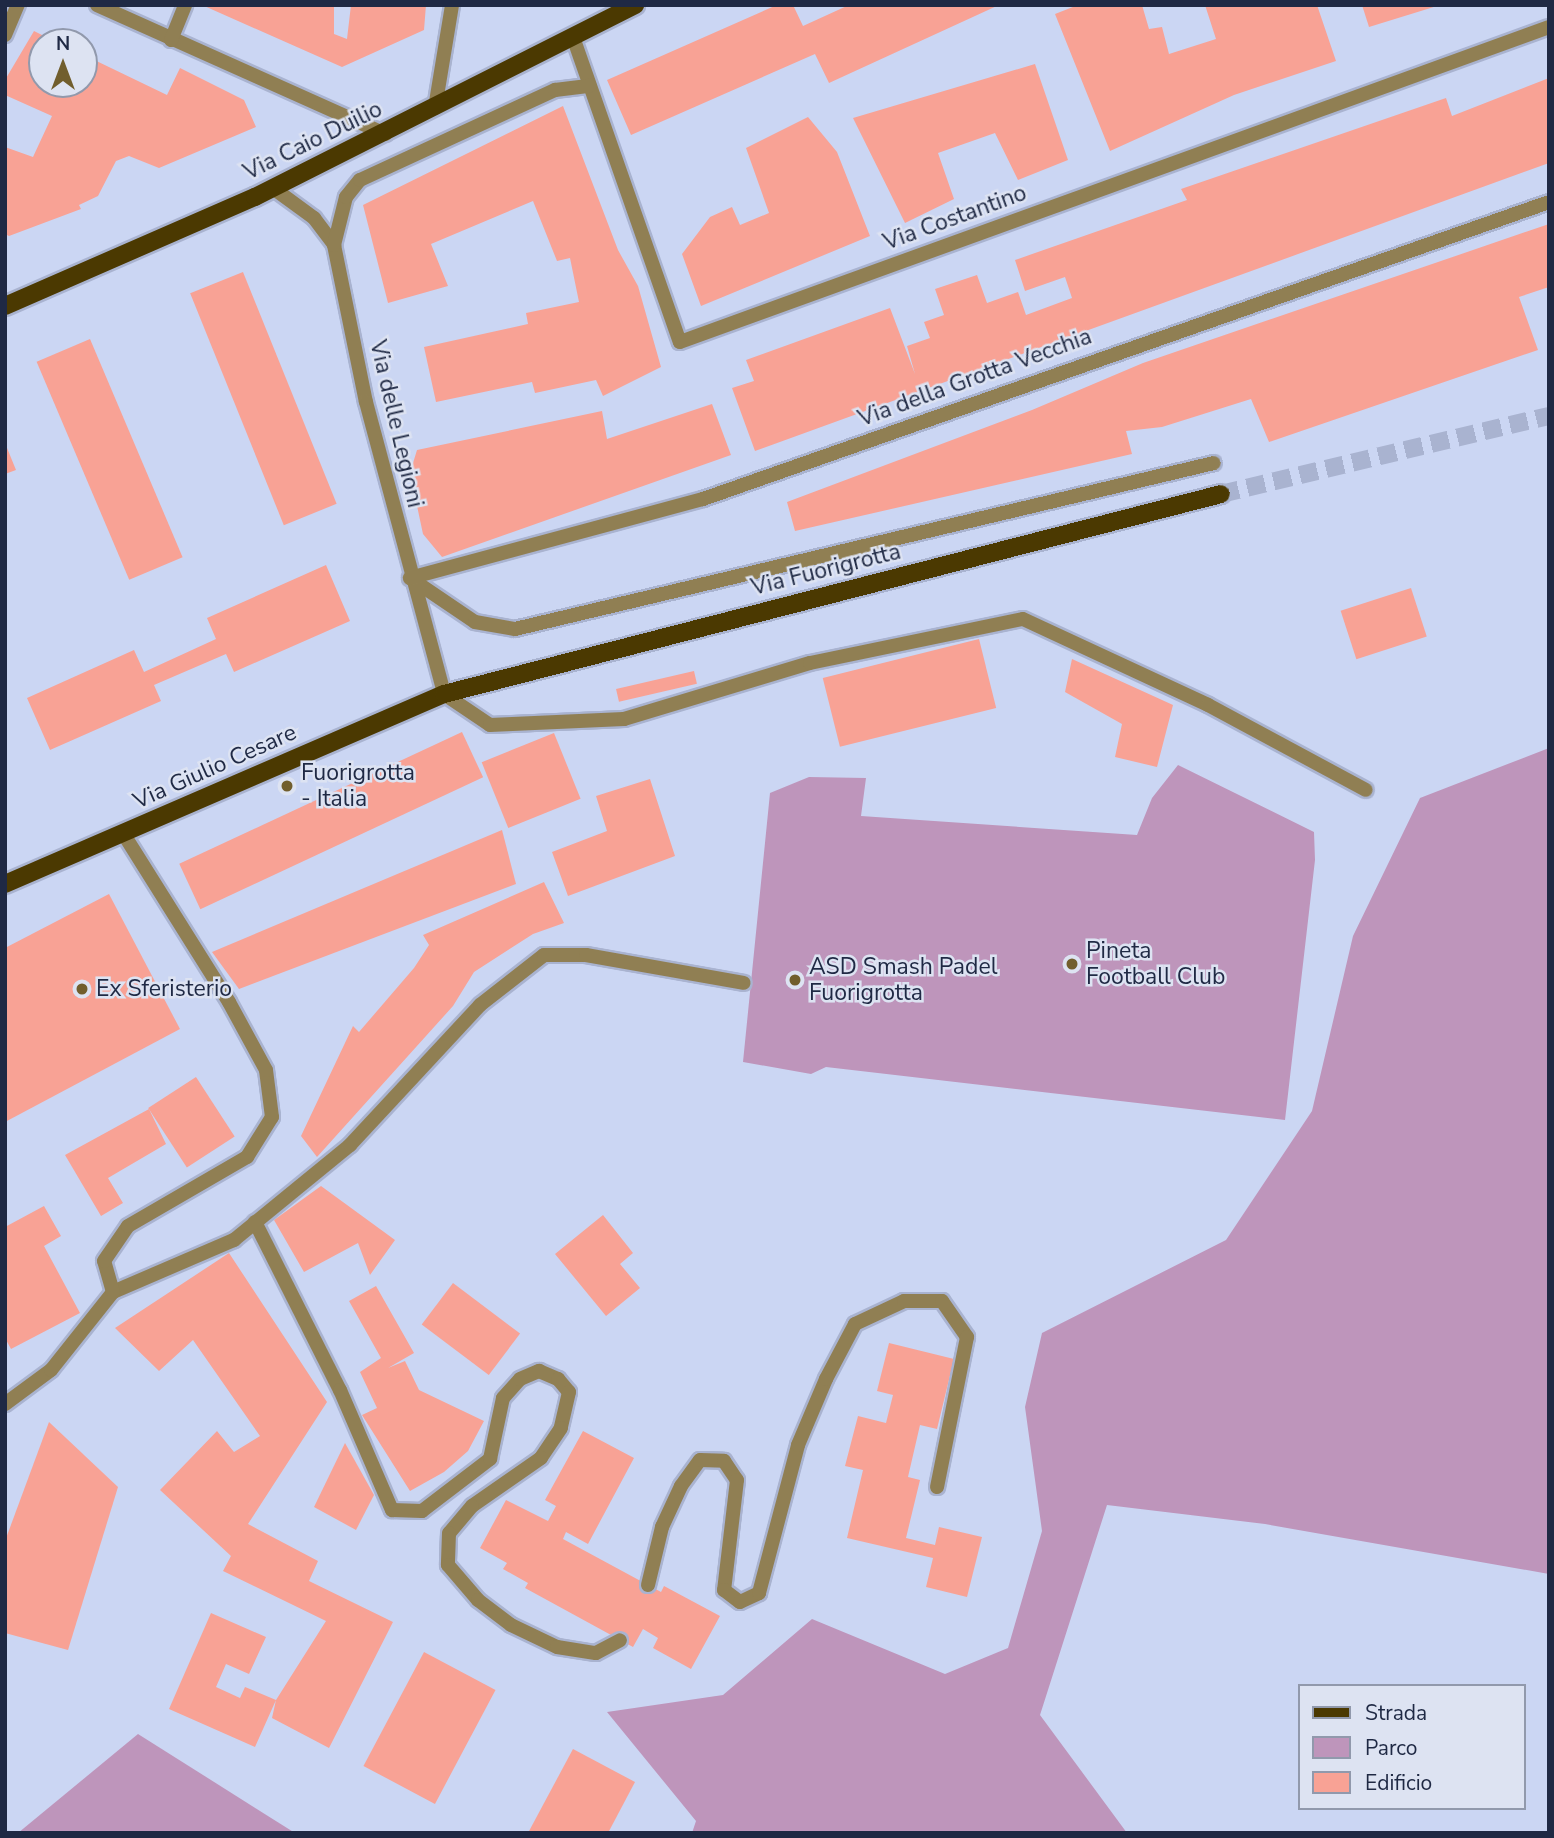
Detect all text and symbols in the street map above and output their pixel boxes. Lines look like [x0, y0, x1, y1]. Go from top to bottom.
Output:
north arrow [28, 28, 98, 98]
text: N [56, 31, 70, 57]
street label: Via Caio Duilio [239, 96, 387, 186]
street label: Via Costantino [880, 179, 1030, 257]
street label: Via della Grotta Vecchia [855, 323, 1095, 433]
street label: Via delle Legioni [363, 337, 429, 511]
street label: Via Fuorigrotta [748, 538, 904, 602]
street label: Via Giulio Cesare [129, 719, 301, 815]
place label: Fuorigrotta - Italia [301, 759, 415, 813]
marker: Fuorigrotta - Italia [279, 778, 295, 794]
place label: Pineta Football Club [1086, 937, 1225, 991]
place label: ASD Smash Padel Fuorigrotta [809, 953, 997, 1007]
marker: Pineta Football Club [1064, 956, 1080, 972]
marker: ASD Smash Padel Fuorigrotta [787, 972, 803, 988]
place label: Ex Sferisterio [96, 975, 232, 1003]
marker: Ex Sferisterio [74, 981, 90, 997]
legend [1298, 1684, 1526, 1810]
text: Strada [1365, 1699, 1427, 1727]
text: Parco [1365, 1734, 1418, 1762]
text: Edificio [1365, 1769, 1432, 1797]

